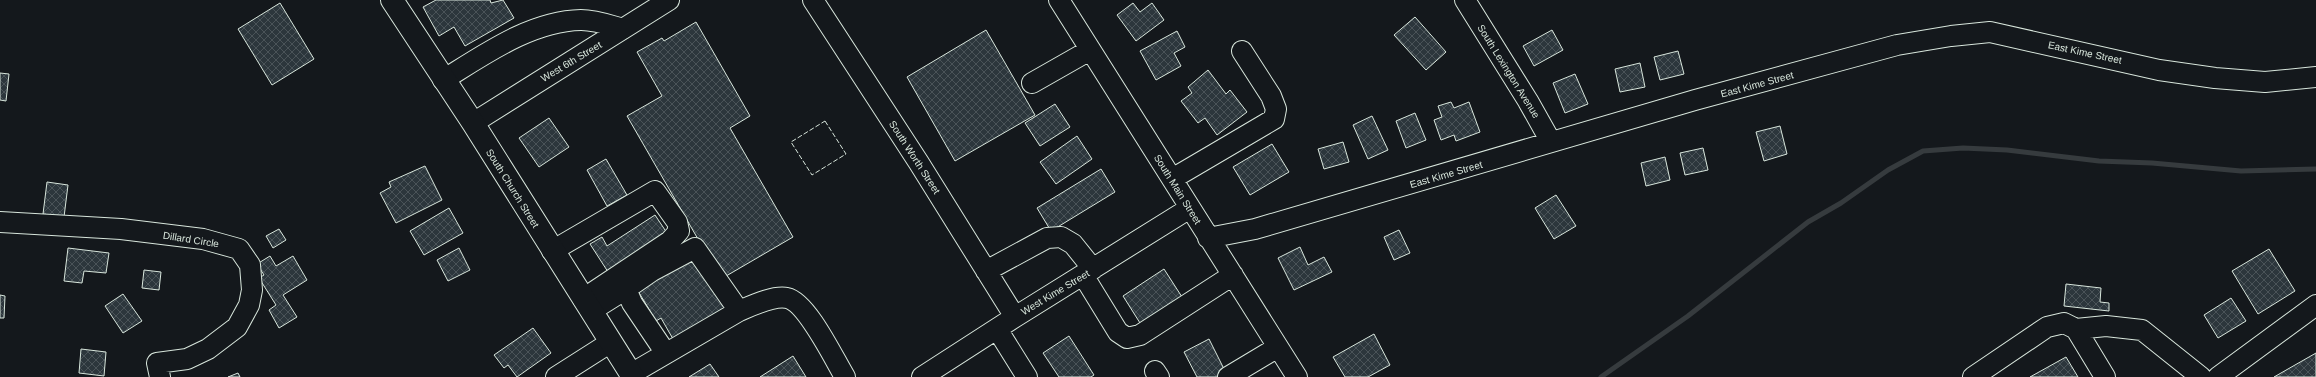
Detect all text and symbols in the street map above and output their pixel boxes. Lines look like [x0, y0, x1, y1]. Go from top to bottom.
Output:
street label: South Lexington Avenue [1475, 22, 1542, 120]
street label: West 6th Street [539, 39, 604, 84]
street label: East Kime Street [2047, 39, 2123, 66]
street label: East Kime Street [1719, 69, 1795, 100]
street label: South Worth Street [887, 119, 942, 196]
street label: South Church Street [484, 147, 541, 230]
street label: South Main Street [1152, 152, 1204, 226]
street label: East Kime Street [1409, 159, 1484, 190]
street label: Dillard Circle [162, 230, 220, 249]
street label: West Kime Street [1019, 268, 1092, 317]

